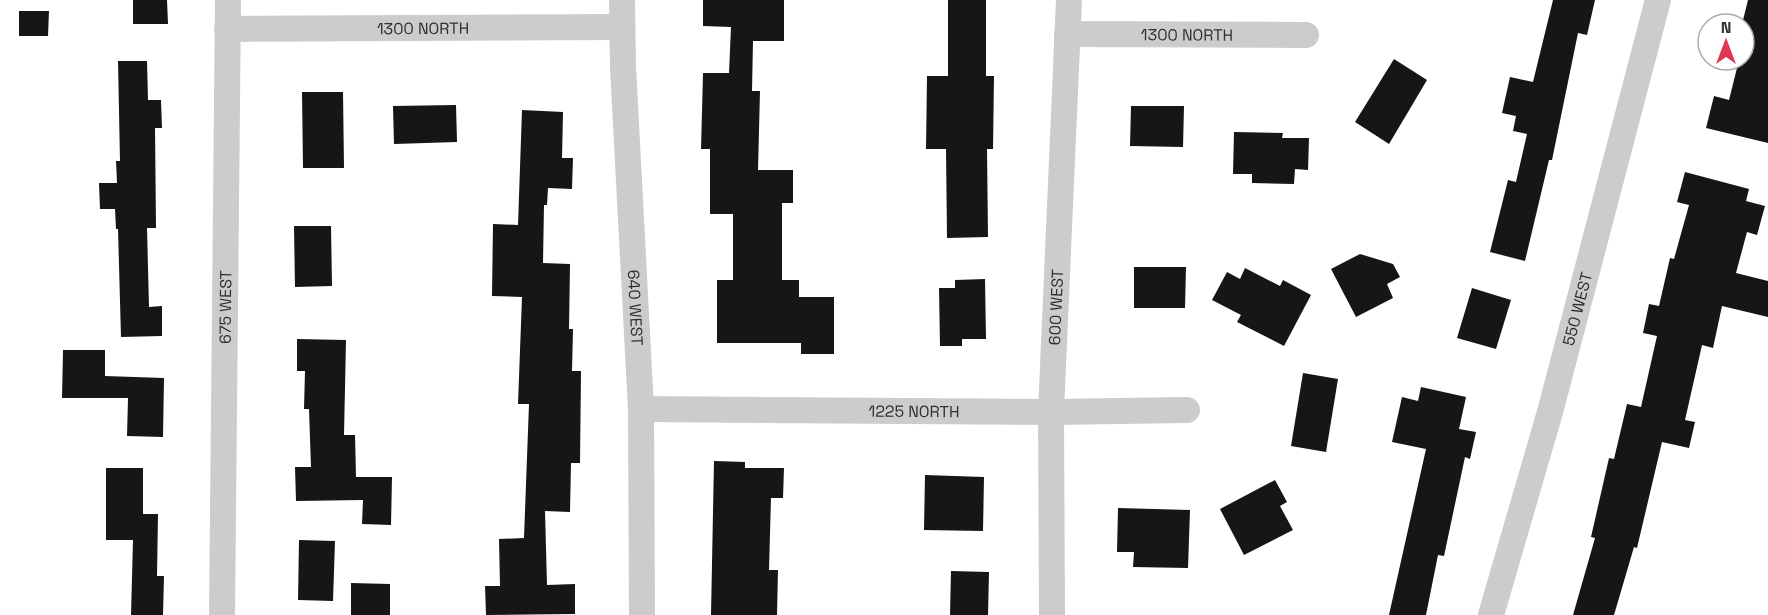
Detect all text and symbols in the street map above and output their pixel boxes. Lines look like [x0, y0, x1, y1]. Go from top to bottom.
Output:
north arrow [1696, 12, 1756, 72]
street label: 1300 NORTH [377, 17, 469, 39]
text: N [1721, 17, 1731, 38]
street label: 1300 NORTH [1141, 24, 1233, 45]
street label: 640 WEST [623, 269, 648, 346]
street label: 600 WEST [1043, 269, 1068, 346]
street label: 675 WEST [214, 270, 236, 344]
street label: 550 WEST [1557, 270, 1597, 348]
street label: 1225 NORTH [868, 400, 960, 422]

